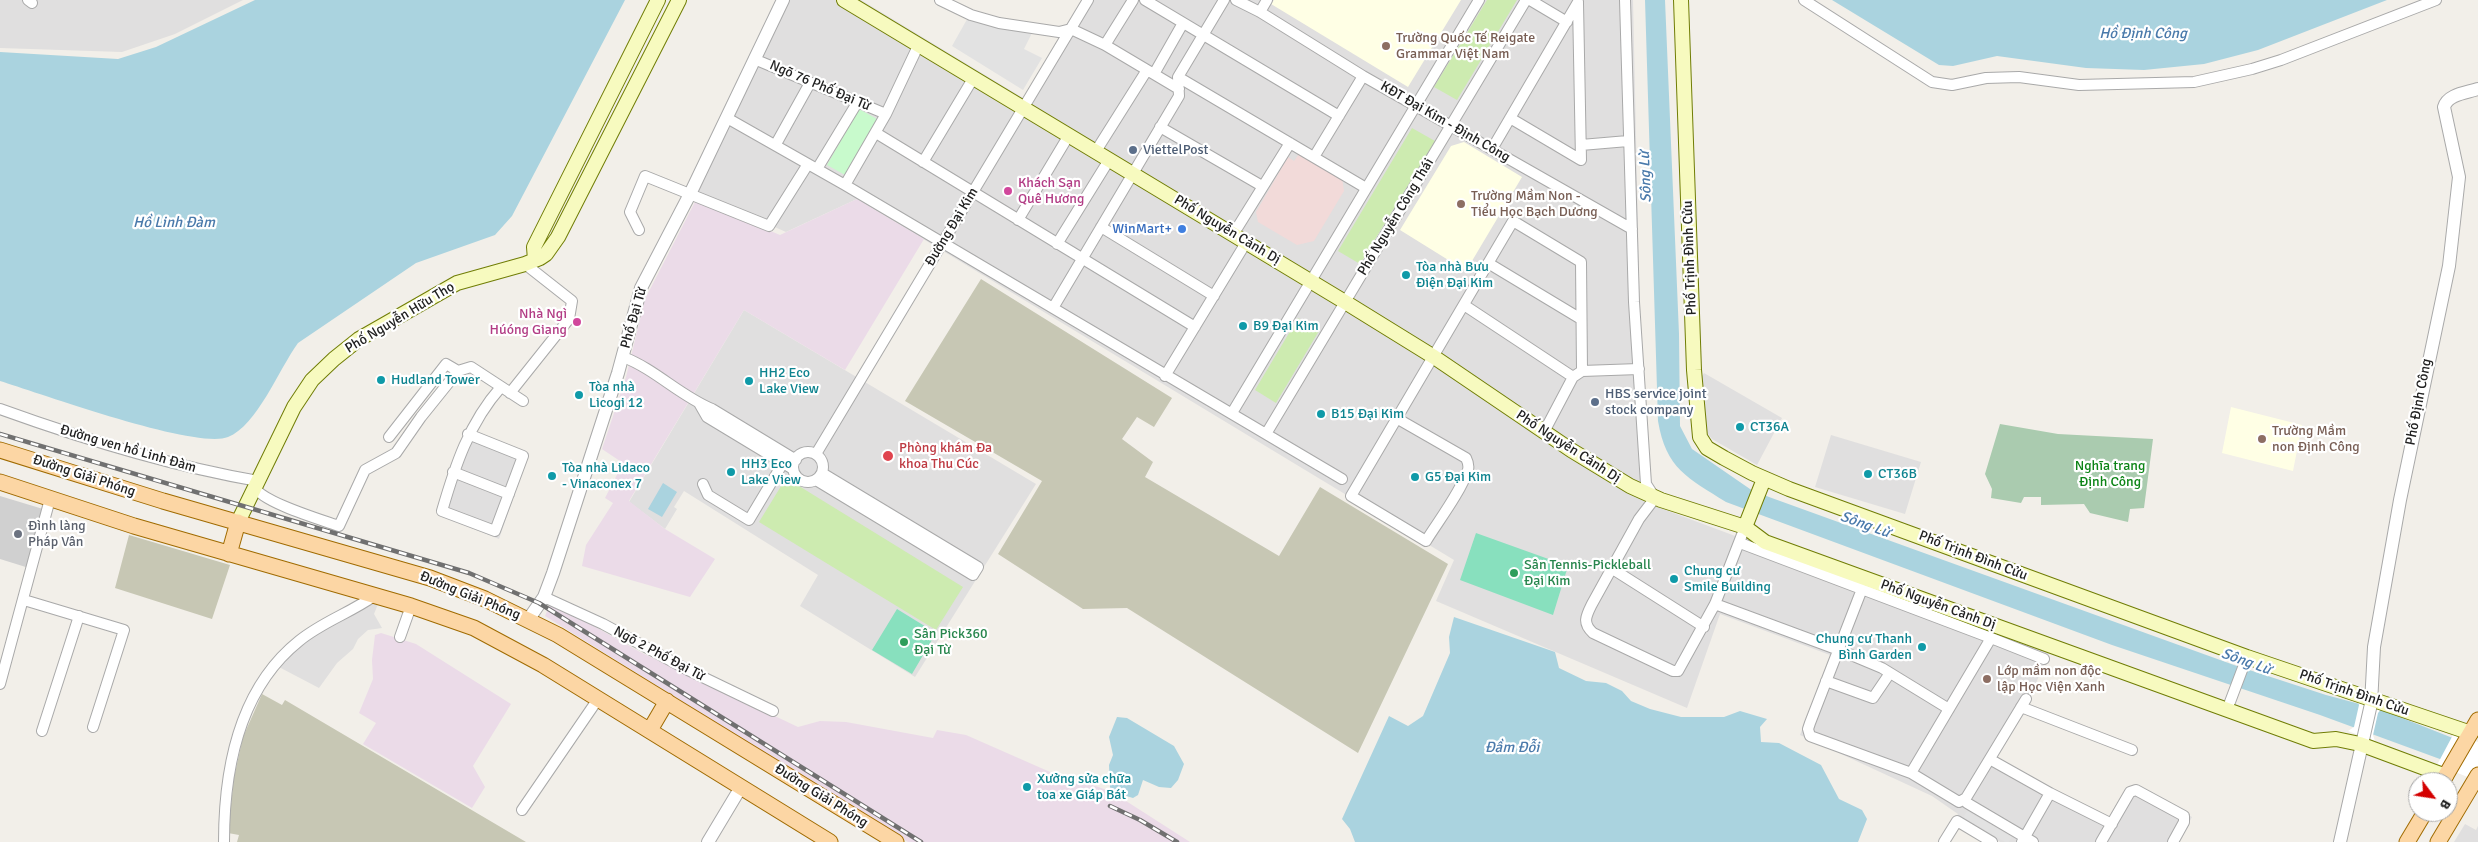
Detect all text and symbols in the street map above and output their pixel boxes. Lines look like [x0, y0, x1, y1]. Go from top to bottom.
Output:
water label: Hồ Định Công [2099, 25, 2187, 43]
place label: Trường Quốc Tế Reigate Grammar Việt Nam [1396, 30, 1535, 62]
marker: Trường Quốc Tế Reigate Grammar Việt Nam [1380, 40, 1392, 52]
street label: Ngõ 76 Phố Đại Từ [767, 57, 873, 115]
street label: KĐT Đại Kim - Định Công [1377, 78, 1513, 166]
place label: ViettelPost [1143, 142, 1208, 158]
marker: ViettelPost [1127, 144, 1139, 156]
water label: Sông Lừ [1636, 151, 1656, 203]
street label: Phố Nguyễn Công Thái [1354, 155, 1438, 279]
place label: Khách Sạn Quê Hương [1018, 175, 1084, 208]
street label: Đường Đại Kim [922, 185, 982, 269]
marker: Khách Sạn Quê Hương [1002, 185, 1014, 197]
place label: Trường Mầm Non - Tiểu Học Bạch Dương [1471, 188, 1598, 220]
street label: Phố Nguyễn Cảnh Dị [1171, 192, 1283, 268]
marker: Trường Mầm Non - Tiểu Học Bạch Dương [1455, 198, 1467, 210]
street label: Phố Trịnh Đình Cửu [1680, 200, 1700, 316]
water label: Hồ Linh Đàm [133, 214, 215, 232]
place label: WinMart+ [1112, 221, 1172, 237]
marker: WinMart+ [1176, 223, 1188, 235]
place label: Tòa nhà Bưu Điện Đại Kim [1416, 259, 1493, 292]
marker: Tòa nhà Bưu Điện Đại Kim [1400, 269, 1412, 281]
street label: Phố Nguyễn Hữu Thọ [342, 279, 458, 357]
street label: Phố Đại Từ [617, 286, 651, 350]
place label: Nhà Ngì Húóng Giang [490, 306, 567, 338]
marker: Nhà Ngì Húóng Giang [571, 316, 583, 328]
place label: B9 Đại Kim [1253, 318, 1319, 334]
marker: B9 Đại Kim [1237, 320, 1249, 332]
street label: Phố Định Công [2402, 357, 2436, 447]
place label: HH2 Eco Lake View [759, 365, 819, 398]
place label: Hudland Tower [391, 372, 480, 388]
marker: Hudland Tower [375, 374, 387, 386]
marker: HH2 Eco Lake View [743, 375, 755, 387]
place label: Tòa nhà Licogi 12 [589, 379, 643, 412]
place label: HBS service joint stock company [1605, 386, 1707, 418]
marker: Tòa nhà Licogi 12 [573, 389, 585, 401]
marker: HBS service joint stock company [1589, 396, 1601, 408]
place label: B15 Đại Kim [1331, 406, 1404, 422]
street label: Phố Nguyễn Cảnh Dị [1513, 407, 1623, 487]
marker: B15 Đại Kim [1315, 408, 1327, 420]
place label: CT36A [1750, 419, 1789, 435]
marker: CT36A [1734, 421, 1746, 433]
street label: Đường ven hồ Linh Đàm [58, 422, 198, 476]
place label: Trường Mầm non Định Công [2272, 423, 2360, 456]
marker: Trường Mầm non Định Công [2256, 433, 2268, 445]
place label: Phòng khám Đa khoa Thu Cúc [899, 440, 992, 472]
marker: Phòng khám Đa khoa Thu Cúc [881, 449, 895, 463]
street label: Đường Giải Phóng [30, 451, 138, 501]
place label: HH3 Eco Lake View [741, 456, 801, 488]
park label: Nghĩa trang Định Công [2075, 458, 2145, 491]
place label: Tòa nhà Lidaco - Vinaconex 7 [562, 460, 650, 492]
marker: HH3 Eco Lake View [725, 466, 737, 478]
place label: CT36B [1878, 466, 1917, 482]
marker: CT36B [1862, 468, 1874, 480]
place label: G5 Đại Kim [1425, 469, 1491, 485]
marker: Tòa nhà Lidaco - Vinaconex 7 [546, 470, 558, 482]
marker: G5 Đại Kim [1409, 471, 1421, 483]
water label: Sông Lừ [1838, 508, 1892, 542]
place label: Đình làng Pháp Vân [28, 518, 86, 550]
marker: Đình làng Pháp Vân [12, 528, 24, 540]
street label: Phố Trịnh Đình Cửu [1916, 528, 2030, 584]
place label: Sân Tennis-Pickleball Đại Kim [1524, 557, 1651, 590]
place label: Chung cư Smile Building [1684, 563, 1771, 596]
marker: Sân Tennis-Pickleball Đại Kim [1508, 567, 1520, 579]
street label: Đường Giải Phóng [417, 568, 523, 624]
marker: Chung cư Smile Building [1668, 573, 1680, 585]
street label: Phố Nguyễn Cảnh Dị [1878, 576, 1998, 634]
street label: Ngõ 2 Phố Đại Từ [611, 623, 707, 685]
place label: Sân Pick360 Đại Từ [914, 626, 988, 658]
place label: Chung cư Thanh Bình Garden [1816, 631, 1912, 664]
marker: Sân Pick360 Đại Từ [898, 636, 910, 648]
marker: Chung cư Thanh Bình Garden [1916, 641, 1928, 653]
water label: Sông Lừ [2219, 645, 2273, 679]
place label: Lớp mầm non độc lập Học Viện Xanh [1997, 663, 2105, 696]
street label: Phố Trịnh Đình Cửu [2297, 666, 2411, 720]
marker: Lớp mầm non độc lập Học Viện Xanh [1981, 673, 1993, 685]
water label: Đầm Đỗi [1485, 739, 1539, 757]
street label: Đường Giải Phóng [771, 761, 871, 831]
place label: Xưởng sửa chữa toa xe Giáp Bát [1037, 771, 1131, 804]
north arrow [2408, 772, 2458, 822]
marker: Xưởng sửa chữa toa xe Giáp Bát [1021, 781, 1033, 793]
text: B [2436, 796, 2455, 813]

